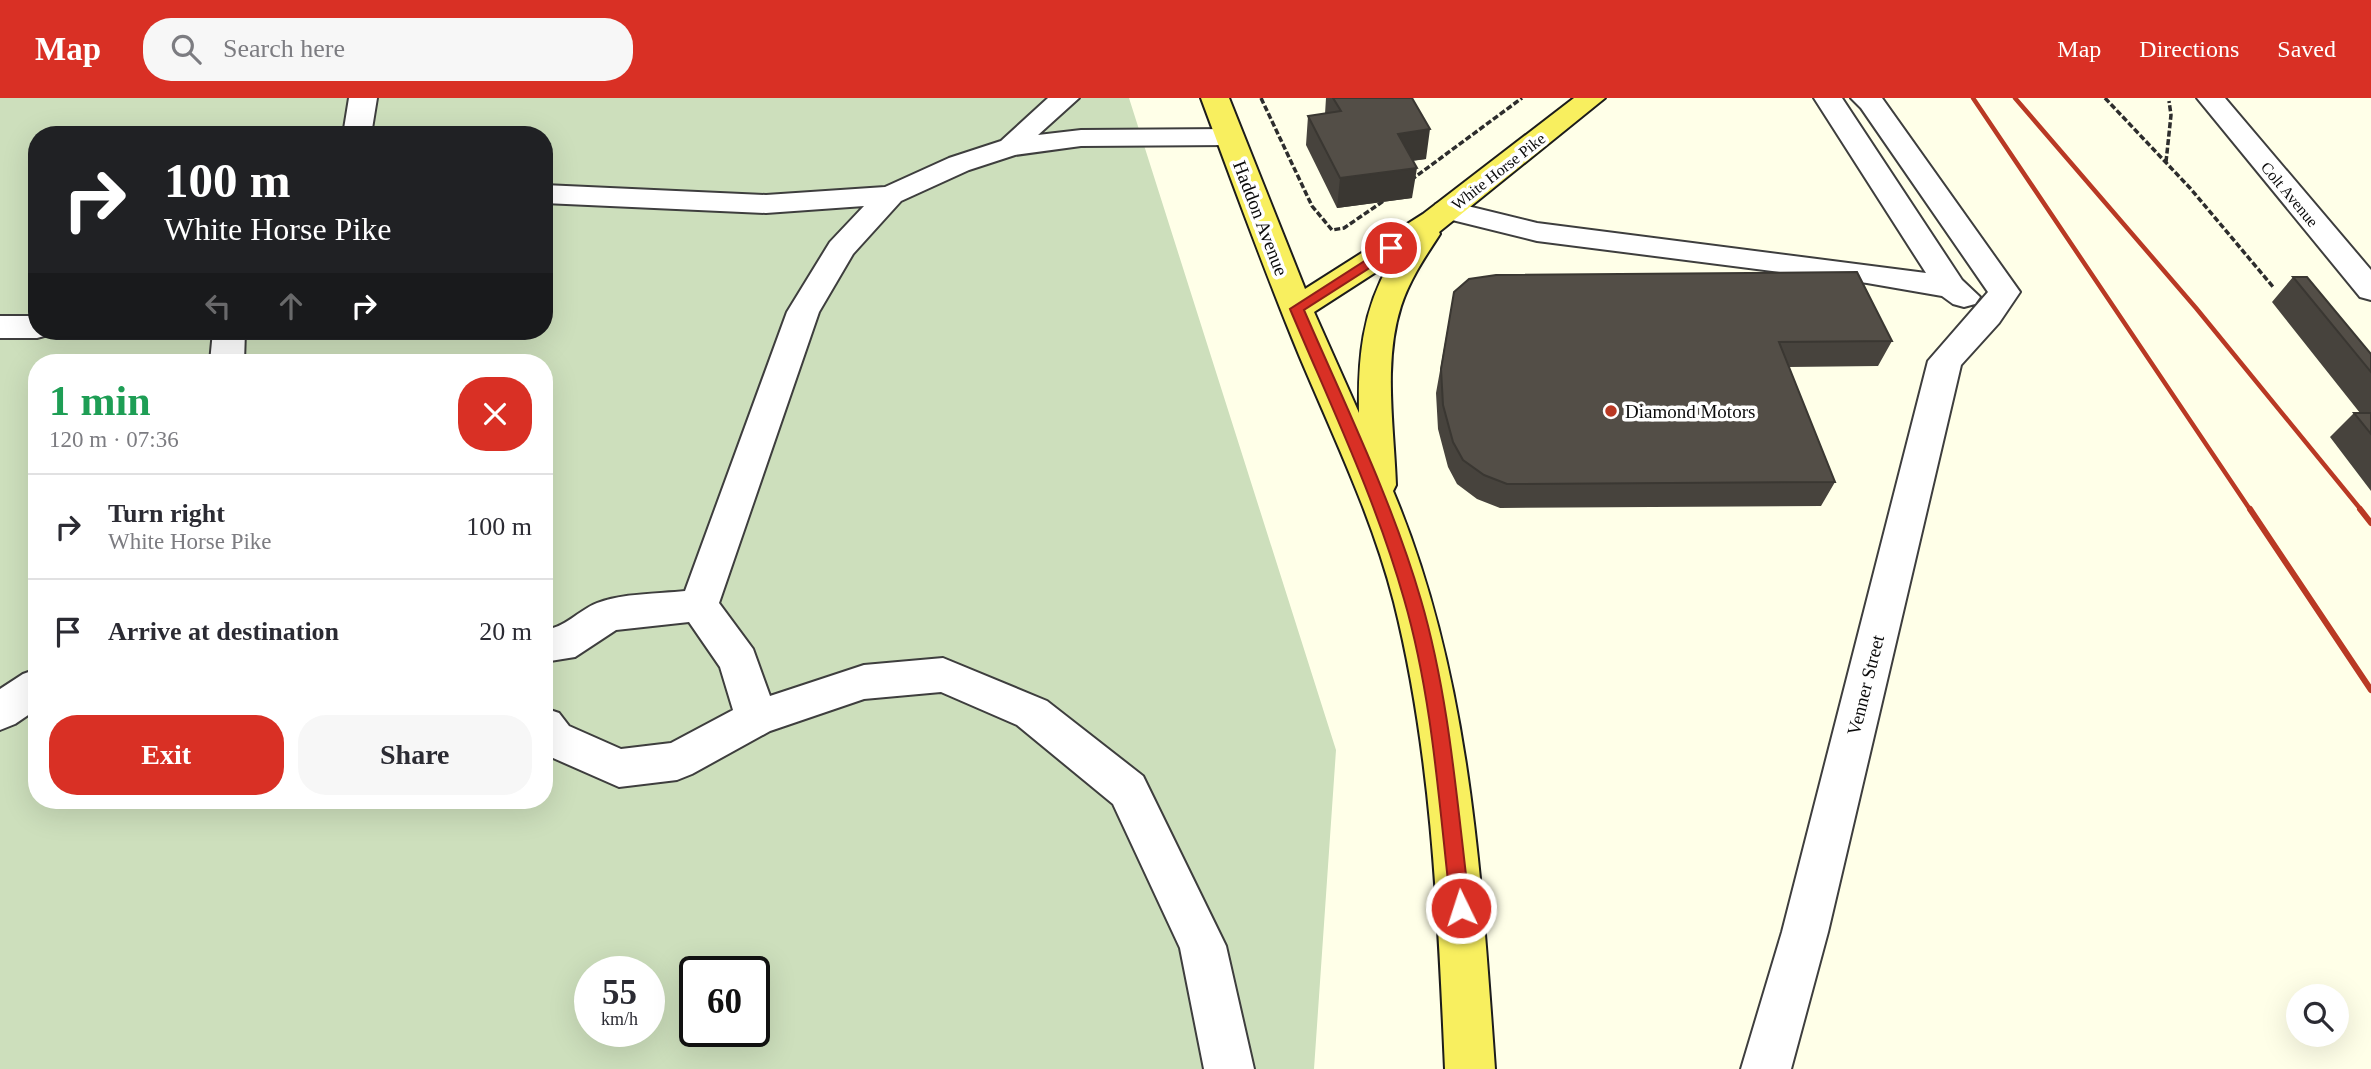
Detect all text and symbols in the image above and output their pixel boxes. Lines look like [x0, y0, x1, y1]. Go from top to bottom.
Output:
search box [143, 18, 633, 81]
icon: search [167, 30, 205, 68]
text: Map [35, 31, 101, 67]
text: Search here [223, 34, 345, 63]
text: Map [2057, 36, 2101, 62]
text: Directions [2139, 36, 2239, 62]
text: Saved [2277, 36, 2336, 62]
street label: White Horse Pike [1448, 130, 1548, 213]
text: 100 m [164, 153, 291, 208]
icon: right [49, 154, 140, 245]
street label: Haddon Avenue [1229, 158, 1292, 279]
street label: Colt Avenue [2258, 159, 2322, 230]
text: White Horse Pike [164, 211, 392, 247]
pin [1361, 218, 1421, 278]
icon: arrive [1372, 229, 1410, 267]
icon: left [199, 287, 237, 325]
icon: ahead [272, 287, 310, 325]
icon: right [345, 287, 383, 325]
button: close [458, 377, 532, 451]
text: 1 min [49, 378, 151, 424]
place label: Diamond Motors [1625, 401, 1755, 422]
marker: Diamond Motors [1603, 403, 1619, 419]
text: 120 m · 07:36 [49, 427, 179, 452]
text: Turn right [108, 499, 225, 528]
icon: right [49, 508, 87, 546]
text: 100 m [466, 512, 532, 541]
text: White Horse Pike [108, 529, 272, 554]
icon: arrive [49, 613, 87, 651]
text: Arrive at destination [108, 617, 339, 646]
text: 20 m [479, 617, 532, 646]
street label: Venner Street [1843, 632, 1888, 738]
button: Exit [49, 715, 284, 795]
button: Share [298, 715, 532, 795]
position arrow [1424, 871, 1498, 945]
speed limit sign: 60 [679, 956, 770, 1047]
text: 55 [602, 973, 637, 1012]
map controls [2286, 984, 2349, 1047]
button: search [2286, 984, 2349, 1047]
text: km/h [601, 1009, 638, 1029]

